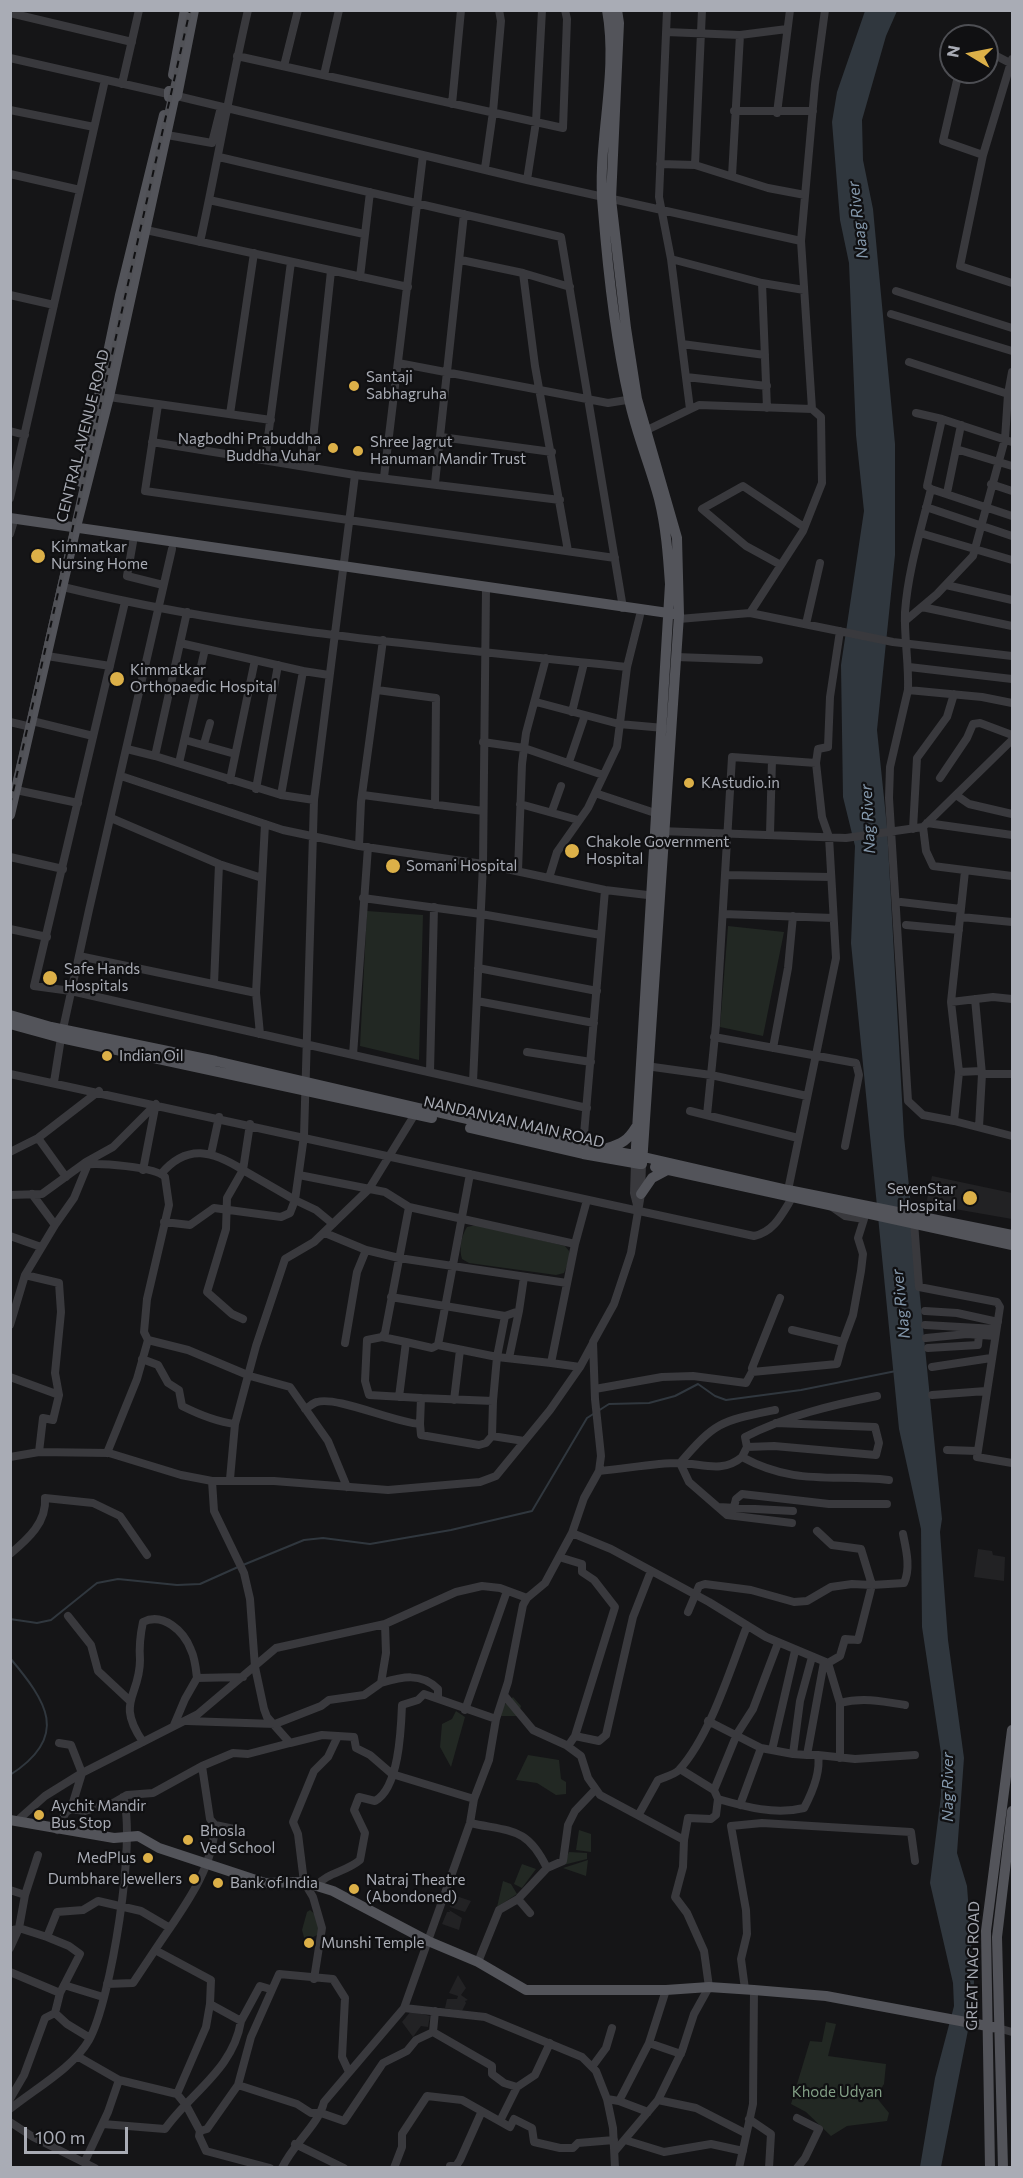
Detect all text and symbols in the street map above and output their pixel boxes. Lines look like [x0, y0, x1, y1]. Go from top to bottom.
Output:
north arrow [939, 24, 999, 84]
text: N [942, 44, 963, 59]
water label: Naag River [844, 180, 872, 260]
street label: CENTRAL AVENUE ROAD [53, 348, 113, 524]
place label: Santaji Sabhagruha [366, 368, 447, 403]
marker: Santaji Sabhagruha [347, 379, 361, 393]
place label: Nagbodhi Prabuddha Buddha Vuhar [178, 430, 321, 465]
place label: Shree Jagrut Hanuman Mandir Trust [370, 433, 526, 468]
marker: Nagbodhi Prabuddha Buddha Vuhar [326, 441, 340, 455]
marker: Shree Jagrut Hanuman Mandir Trust [351, 444, 365, 458]
place label: Kimmatkar Nursing Home [51, 538, 148, 573]
marker: Kimmatkar Nursing Home [29, 547, 47, 565]
place label: Kimmatkar Orthopaedic Hospital [130, 661, 277, 696]
marker: Kimmatkar Orthopaedic Hospital [108, 670, 126, 688]
place label: KAstudio.in [701, 774, 780, 792]
marker: KAstudio.in [682, 776, 696, 790]
water label: Nag River [857, 784, 879, 854]
place label: Chakole Government Hospital [586, 833, 729, 868]
marker: Chakole Government Hospital [563, 842, 581, 860]
marker: Somani Hospital [384, 857, 402, 875]
place label: Somani Hospital [406, 857, 517, 875]
place label: Safe Hands Hospitals [64, 960, 140, 995]
marker: Safe Hands Hospitals [41, 969, 59, 987]
place label: Indian Oil [119, 1047, 184, 1065]
marker: Indian Oil [100, 1049, 114, 1063]
street label: NANDANVAN MAIN ROAD [422, 1092, 606, 1152]
place label: SevenStar Hospital [887, 1180, 956, 1215]
marker: SevenStar Hospital [961, 1189, 979, 1207]
water label: Nag River [888, 1268, 914, 1340]
water label: Nag River [938, 1752, 958, 1822]
place label: Aychit Mandir Bus Stop [51, 1797, 146, 1832]
marker: Aychit Mandir Bus Stop [32, 1808, 46, 1822]
place label: Bhosla Ved School [200, 1822, 275, 1857]
marker: Bhosla Ved School [181, 1833, 195, 1847]
place label: MedPlus [77, 1849, 136, 1867]
marker: MedPlus [141, 1851, 155, 1865]
place label: Dumbhare Jewellers [48, 1870, 182, 1888]
place label: Natraj Theatre (Abondoned) [366, 1871, 465, 1906]
marker: Dumbhare Jewellers [187, 1872, 201, 1886]
place label: Bank of India [230, 1874, 318, 1892]
marker: Bank of India [211, 1876, 225, 1890]
marker: Natraj Theatre (Abondoned) [347, 1882, 361, 1896]
street label: GREAT NAG ROAD [963, 1901, 983, 2031]
place label: Munshi Temple [321, 1934, 424, 1952]
marker: Munshi Temple [302, 1936, 316, 1950]
park label: Khode Udyan [792, 2083, 882, 2101]
scale bar [27, 2115, 130, 2153]
text: 100 m [35, 2126, 85, 2148]

